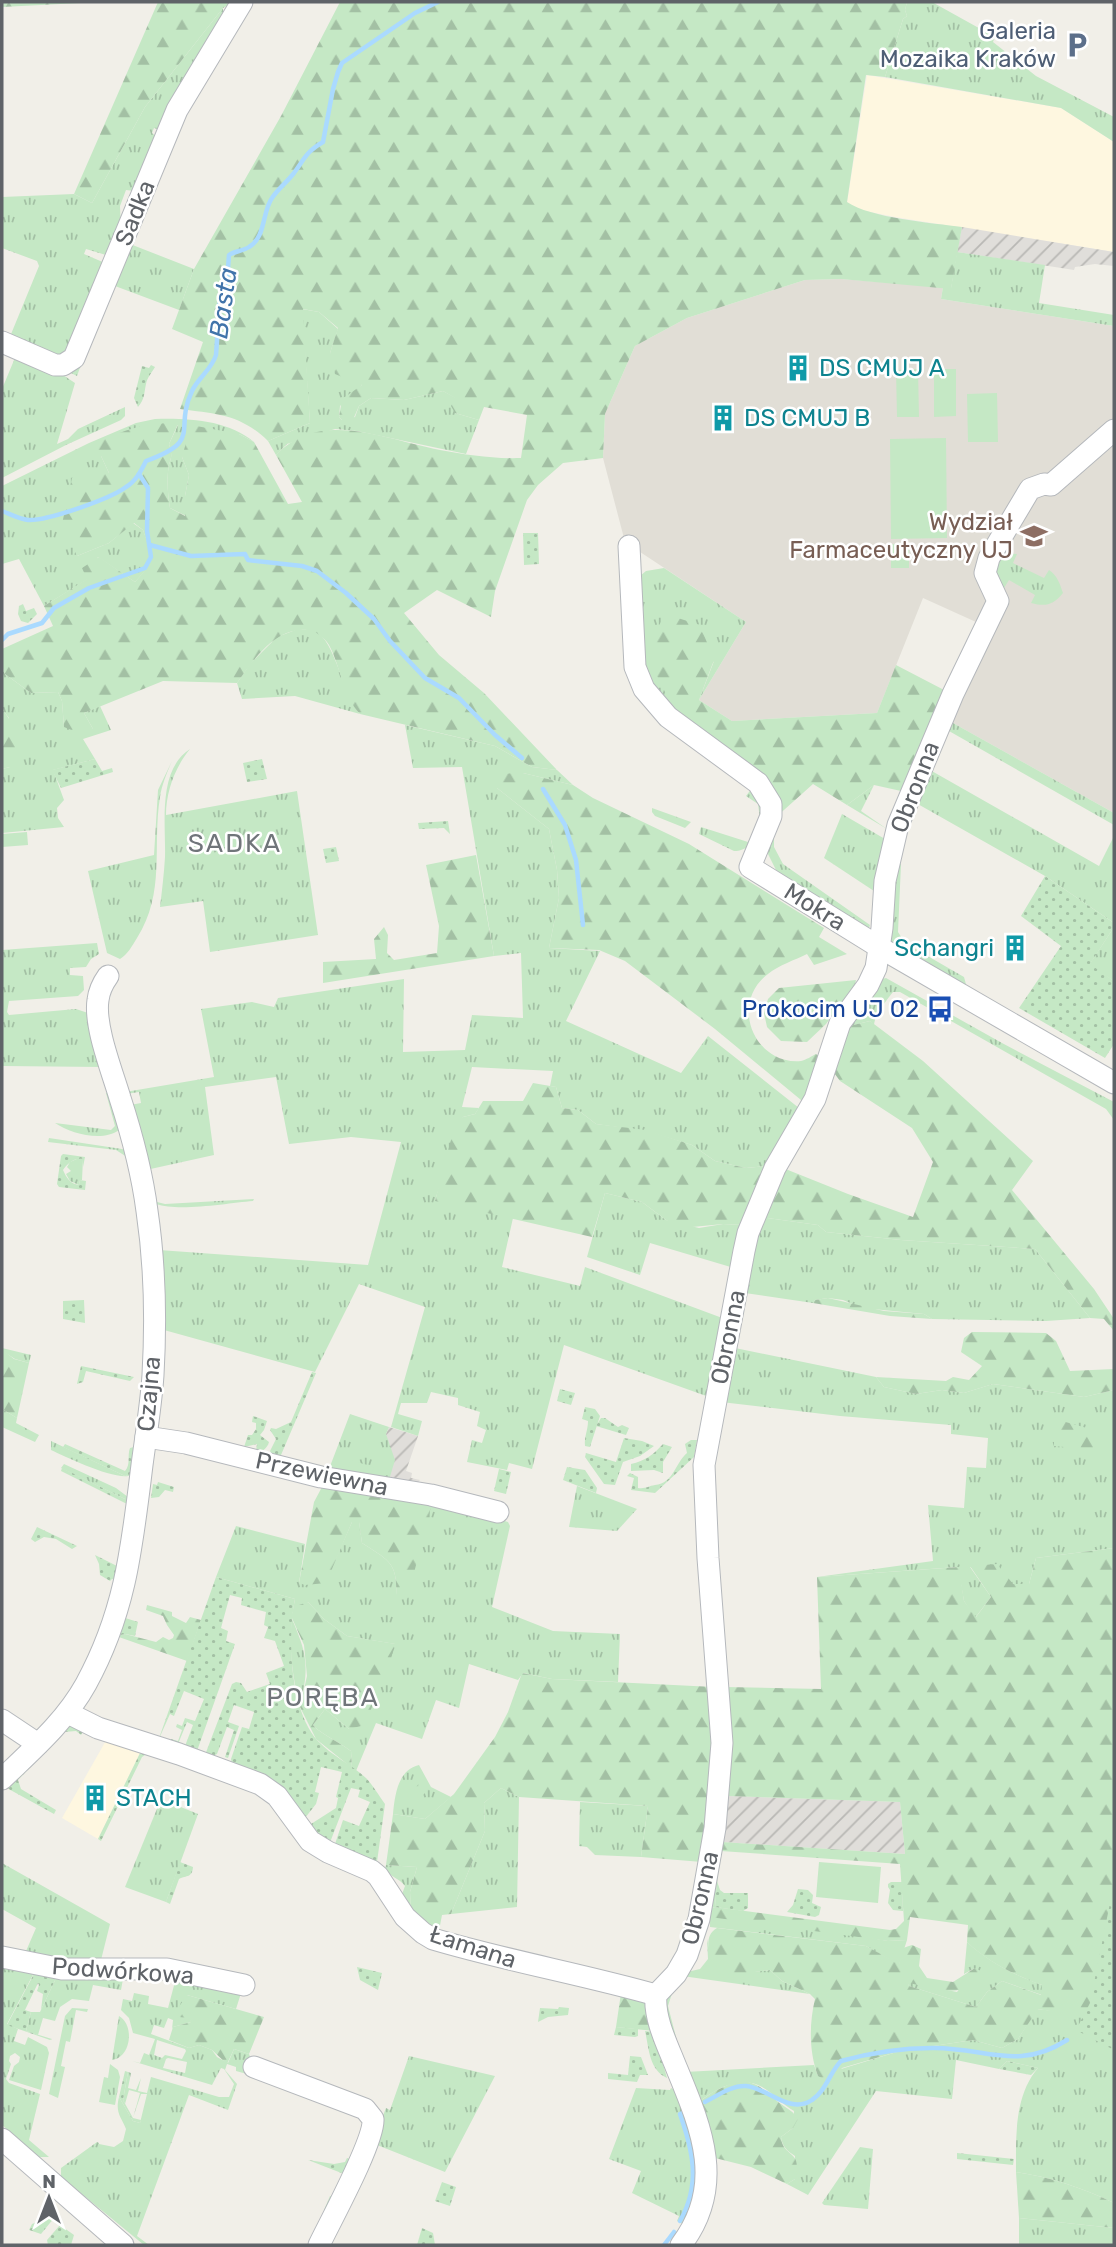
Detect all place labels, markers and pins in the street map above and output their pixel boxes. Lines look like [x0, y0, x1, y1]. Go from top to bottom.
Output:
place label: Galeria Mozaika Kraków [880, 17, 1056, 73]
parking icon: Galeria Mozaika Kraków [1062, 30, 1092, 60]
building icon: DS CMUJ A [783, 353, 813, 383]
place label: DS CMUJ A [819, 354, 945, 382]
building icon: DS CMUJ B [708, 403, 738, 433]
place label: DS CMUJ B [744, 404, 870, 432]
place label: Wydział Farmaceutyczny UJ [789, 508, 1013, 564]
school or university icon: Wydział Farmaceutyczny UJ [1019, 521, 1049, 551]
building icon: Schangri [1000, 933, 1030, 963]
place label: Schangri [894, 934, 994, 962]
bus stop icon: Prokocim UJ 02 [925, 994, 955, 1024]
place label: Prokocim UJ 02 [742, 995, 919, 1023]
building icon: STACH [80, 1783, 110, 1813]
place label: STACH [116, 1784, 192, 1812]

